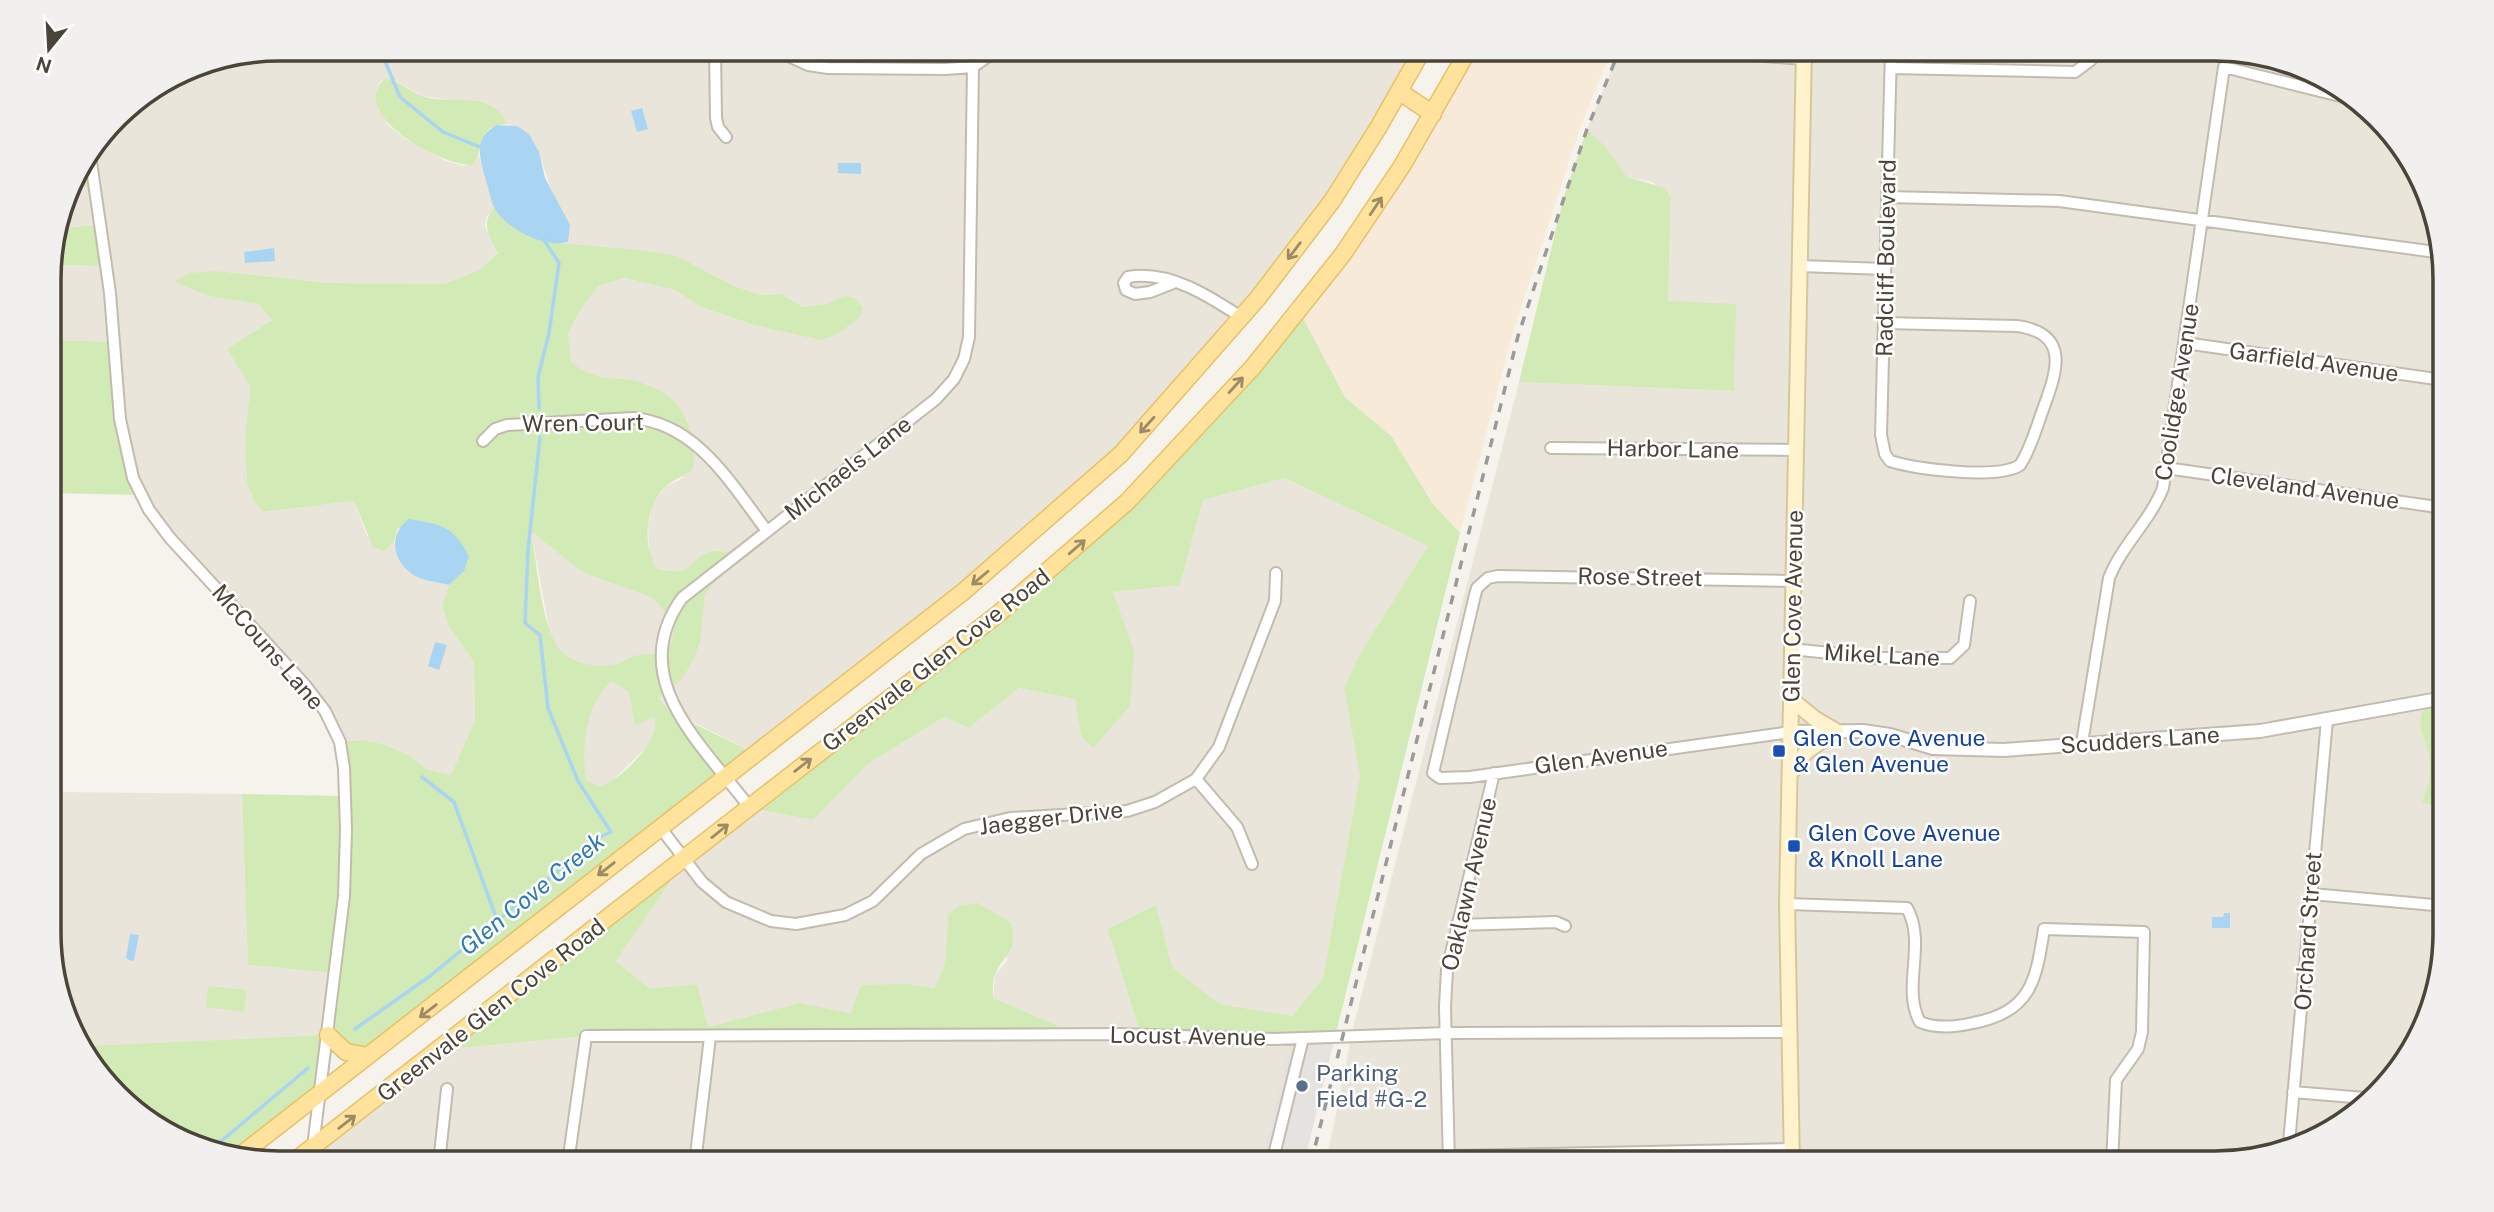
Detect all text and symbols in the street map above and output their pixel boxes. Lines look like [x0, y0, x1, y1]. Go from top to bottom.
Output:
north arrow [14, 14, 84, 84]
text: N [33, 52, 54, 78]
street label: Radcliff Boulevard [1870, 159, 1901, 357]
one-way arrow [1369, 197, 1383, 216]
one-way arrow [1287, 241, 1302, 260]
street label: Coolidge Avenue [2149, 301, 2204, 483]
street label: Garfield Avenue [2228, 336, 2401, 387]
one-way arrow [1228, 376, 1244, 394]
street label: Wren Court [522, 408, 644, 437]
street label: Michaels Lane [779, 410, 916, 525]
one-way arrow [1139, 415, 1155, 433]
street label: Harbor Lane [1607, 434, 1739, 463]
street label: Cleveland Avenue [2209, 461, 2401, 514]
street label: Glen Cove Avenue [1777, 509, 1808, 702]
one-way arrow [1068, 539, 1085, 556]
street label: Greenvale Glen Cove Road [816, 562, 1055, 757]
street label: Rose Street [1577, 562, 1703, 591]
one-way arrow [971, 570, 989, 586]
street label: McCouns Lane [207, 578, 330, 715]
street label: Mikel Lane [1823, 638, 1941, 671]
street label: Scudders Lane [2059, 720, 2221, 759]
place label: Glen Cove Avenue & Glen Avenue [1793, 724, 1986, 777]
street label: Glen Avenue [1533, 734, 1669, 779]
marker: Glen Cove Avenue & Glen Avenue [1771, 743, 1787, 759]
one-way arrow [794, 758, 812, 773]
street label: Oaklawn Avenue [1435, 794, 1502, 973]
street label: Jaegger Drive [977, 795, 1125, 840]
place label: Glen Cove Avenue & Knoll Lane [1808, 819, 2001, 872]
one-way arrow [711, 824, 729, 839]
water label: Glen Cove Creek [453, 826, 610, 960]
marker: Glen Cove Avenue & Knoll Lane [1786, 838, 1802, 854]
street label: Orchard Street [2288, 851, 2327, 1011]
one-way arrow [597, 861, 615, 876]
street label: Greenvale Glen Cove Road [371, 912, 610, 1107]
one-way arrow [419, 1003, 437, 1018]
street label: Locust Avenue [1110, 1021, 1267, 1050]
place label: Parking Field #G-2 [1316, 1059, 1427, 1112]
marker: Parking Field #G-2 [1294, 1078, 1310, 1094]
one-way arrow [337, 1114, 355, 1129]

